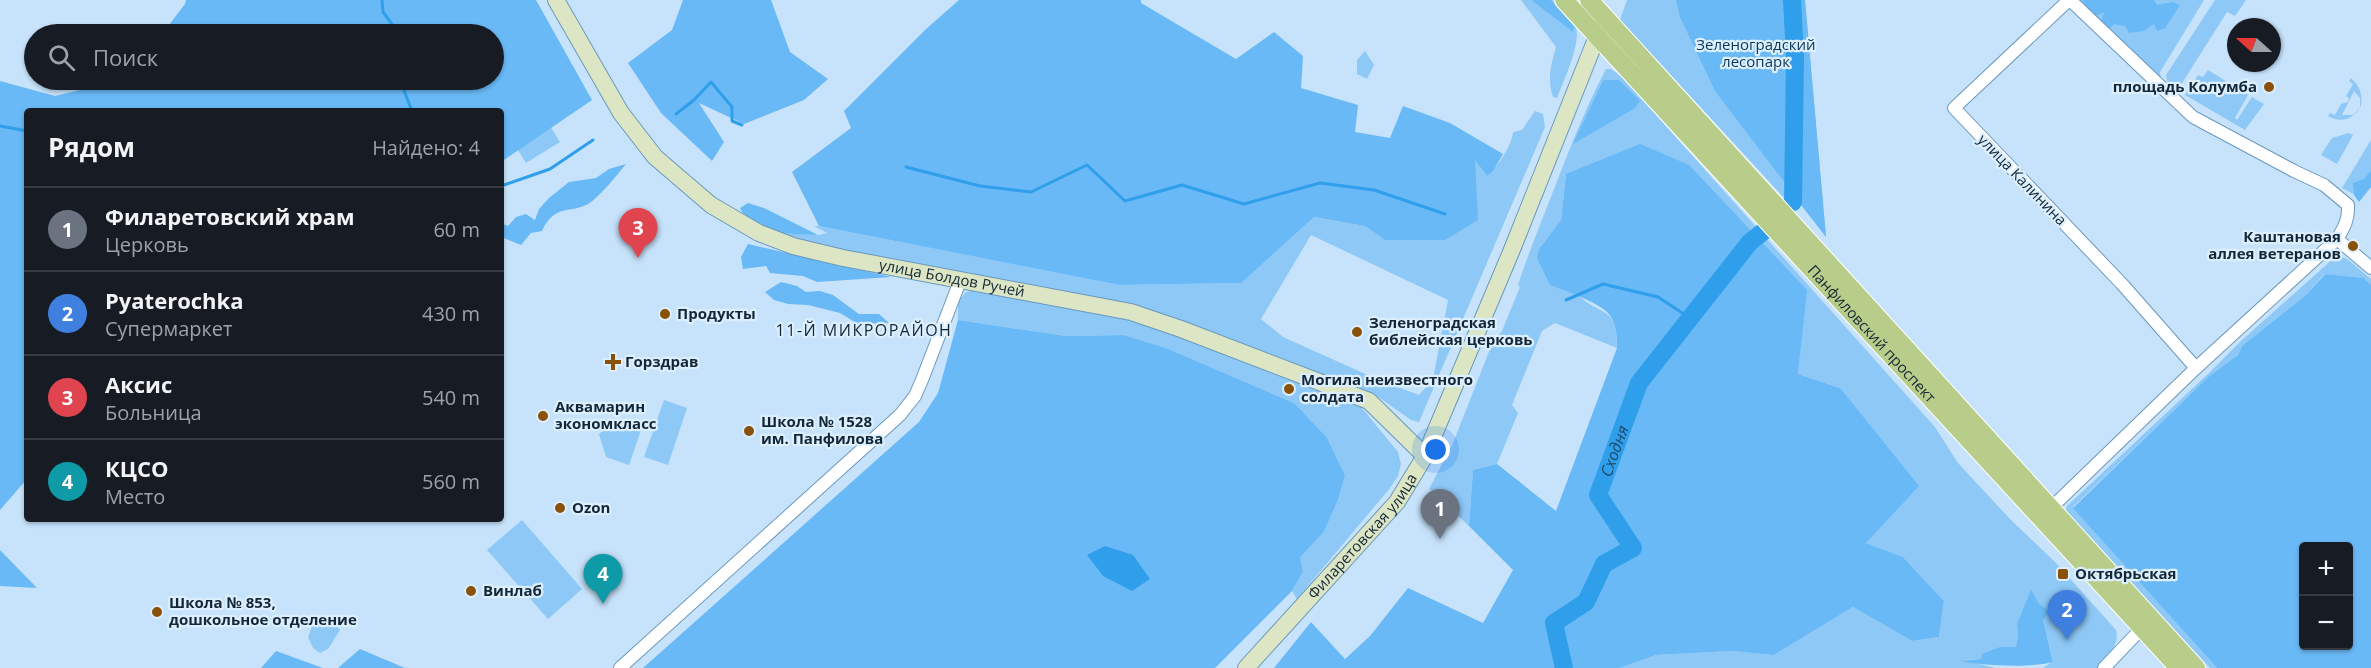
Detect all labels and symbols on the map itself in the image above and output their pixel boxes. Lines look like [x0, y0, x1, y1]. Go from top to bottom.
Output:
north arrow [2227, 18, 2281, 72]
park label: Зеленоградский лесопарк [1696, 34, 1816, 71]
place label: площадь Колумба [2113, 76, 2257, 96]
marker: площадь Колумба [2262, 80, 2276, 94]
street label: улица Калинина [1974, 129, 2071, 229]
pin: 3 [618, 208, 658, 258]
place label: Каштановая аллея ветеранов [2208, 226, 2341, 263]
marker: Каштановая аллея ветеранов [2346, 239, 2360, 253]
street label: улица Болдов Ручей [878, 254, 1027, 301]
street label: Панфиловский проспект [1804, 260, 1941, 407]
place label: Продукты [677, 303, 756, 323]
marker: Продукты [658, 307, 672, 321]
place label: Зеленоградская библейская церковь [1369, 312, 1533, 349]
district label: 11-Й МИКРОРАЙОН [776, 319, 952, 341]
marker: Зеленоградская библейская церковь [1350, 325, 1364, 339]
place label: Горздрав [625, 351, 698, 371]
marker: Горздрав [606, 355, 620, 369]
place label: Могила неизвестного солдата [1301, 369, 1473, 406]
marker: Могила неизвестного солдата [1282, 382, 1296, 396]
place label: Аквамарин экономкласс [555, 396, 657, 433]
marker: Аквамарин экономкласс [536, 409, 550, 423]
place label: Школа № 1528 им. Панфилова [761, 411, 883, 448]
water label: Сходня [1595, 422, 1634, 480]
marker: Школа № 1528 им. Панфилова [742, 424, 756, 438]
your location [1421, 435, 1450, 464]
street label: Филаретовская улица [1303, 469, 1421, 603]
pin: 1 [1420, 490, 1460, 539]
place label: Ozon [572, 497, 610, 517]
marker: Ozon [553, 501, 567, 515]
pin: 4 [584, 554, 622, 604]
place label: Октябрьская [2075, 563, 2176, 583]
marker: Октябрьская [2056, 567, 2070, 581]
place label: Винлаб [483, 580, 542, 600]
marker: Винлаб [464, 584, 478, 598]
pin: 2 [2048, 590, 2086, 640]
place label: Школа № 853, дошкольное отделение [169, 592, 357, 629]
marker: Школа № 853, дошкольное отделение [150, 605, 164, 619]

